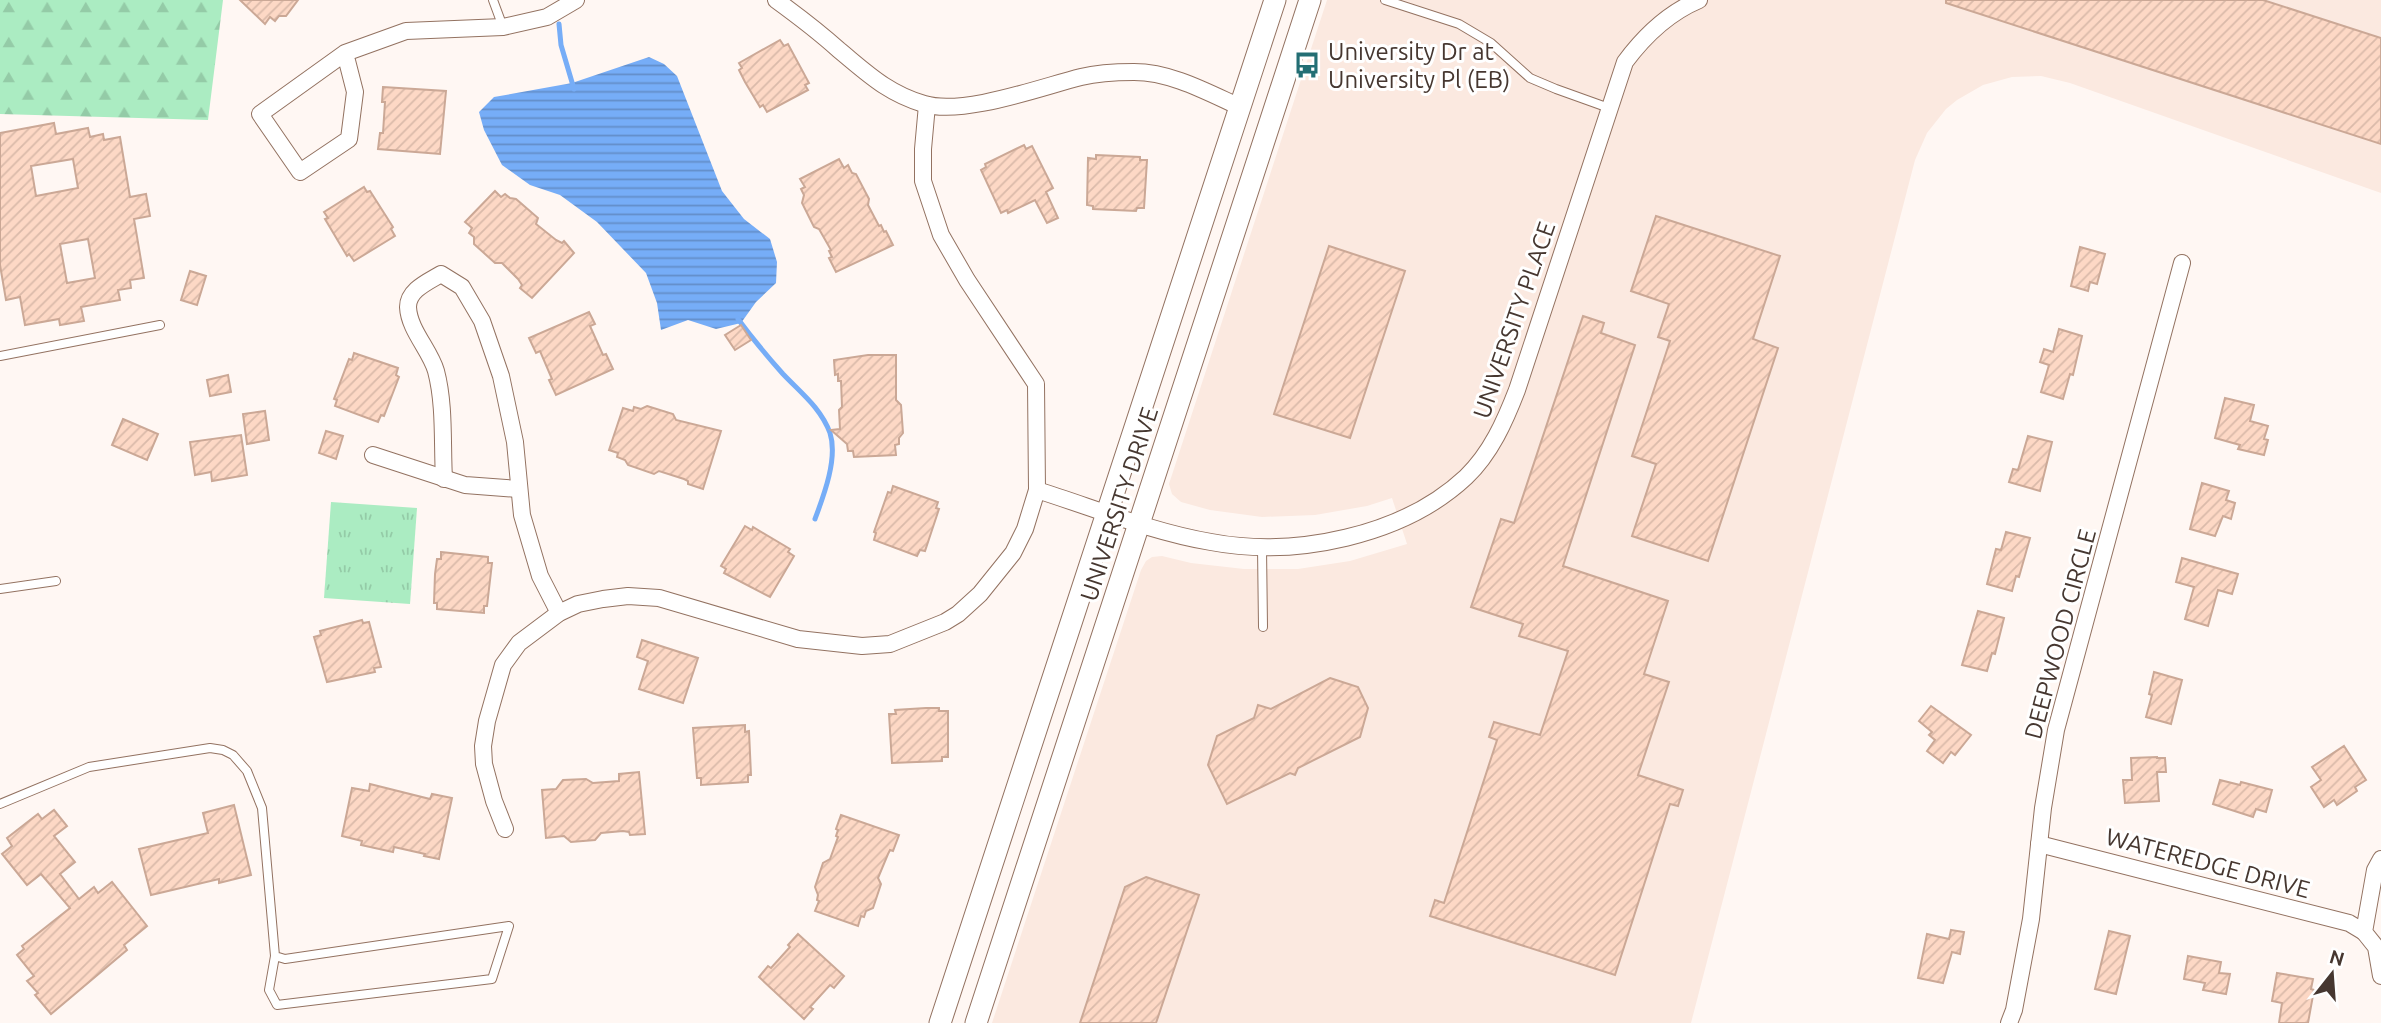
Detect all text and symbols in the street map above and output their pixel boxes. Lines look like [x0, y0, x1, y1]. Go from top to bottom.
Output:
place label: University Dr at University Pl (EB) [1328, 38, 1510, 93]
bus stop icon: University Dr at University Pl (EB) [1292, 50, 1322, 80]
street label: UNIVERSITY PLACE [1468, 218, 1560, 422]
street label: UNIVERSITY DRIVE [1075, 404, 1163, 604]
street label: DEEPWOOD CIRCLE [2019, 526, 2101, 742]
street label: WATEREDGE DRIVE [2103, 823, 2313, 903]
north arrow [2297, 939, 2367, 1009]
text: N [2327, 945, 2347, 970]

